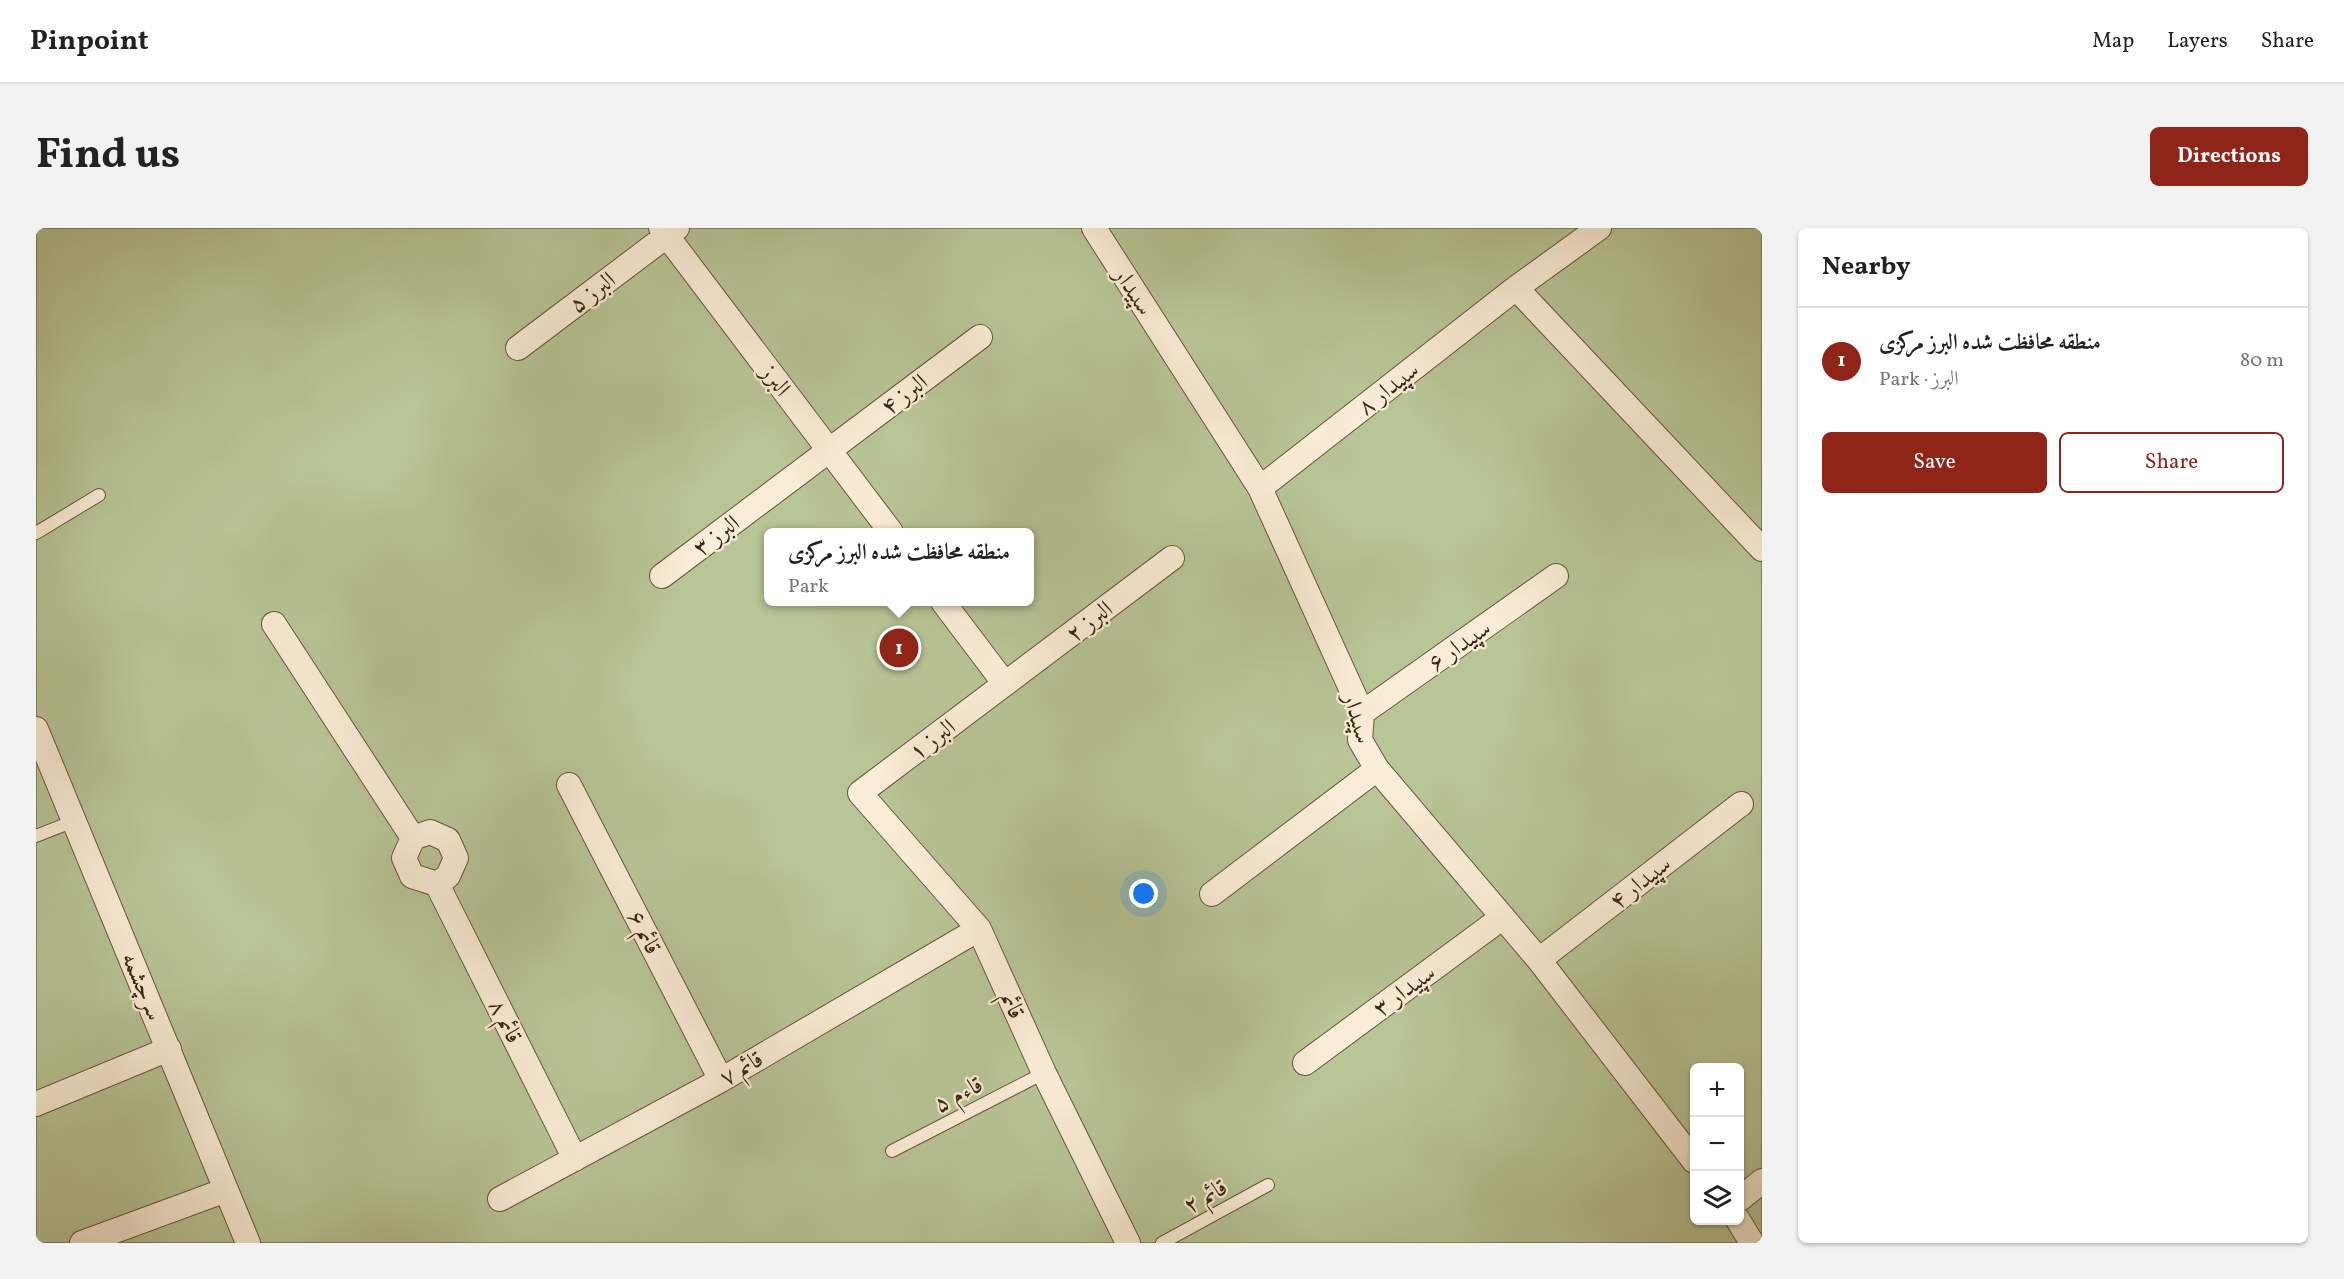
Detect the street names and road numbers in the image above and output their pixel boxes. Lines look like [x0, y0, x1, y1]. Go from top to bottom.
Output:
street label: سپیدار [1103, 260, 1161, 323]
street label: البرز ۵ [563, 265, 624, 323]
street label: سپیدار ۸ [1351, 355, 1427, 425]
street label: البرز [750, 357, 798, 404]
street label: البرز ۴ [875, 367, 936, 425]
street label: البرز ۳ [687, 508, 748, 566]
street label: البرز ۲ [1060, 594, 1121, 652]
street label: سپیدار ۶ [1422, 613, 1499, 681]
street label: سپیدار [1332, 687, 1380, 748]
street label: البرز ۱ [903, 712, 964, 770]
street label: سپیدار ۴ [1603, 849, 1679, 919]
street label: قائم ۶ [616, 905, 669, 962]
street label: سرچشمه [112, 947, 171, 1026]
street label: سپیدار ۳ [1367, 957, 1444, 1026]
street label: قائم [988, 987, 1032, 1026]
street label: قائم ۸ [477, 994, 530, 1051]
street label: قائم ۷ [714, 1044, 771, 1098]
street label: قاءم ۵ [928, 1069, 990, 1124]
street label: قائم ۲ [1178, 1172, 1235, 1225]

